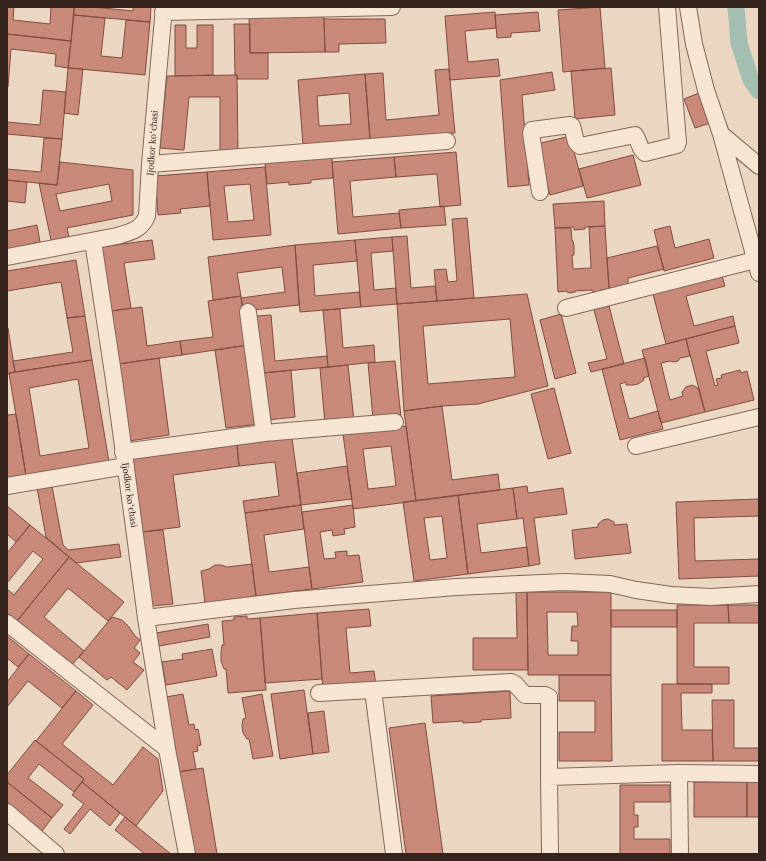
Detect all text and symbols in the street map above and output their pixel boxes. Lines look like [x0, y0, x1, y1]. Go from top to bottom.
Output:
street label: Ijodkor koʻchasi [144, 110, 160, 176]
street label: Ijodkor koʻchasi [120, 462, 140, 529]

